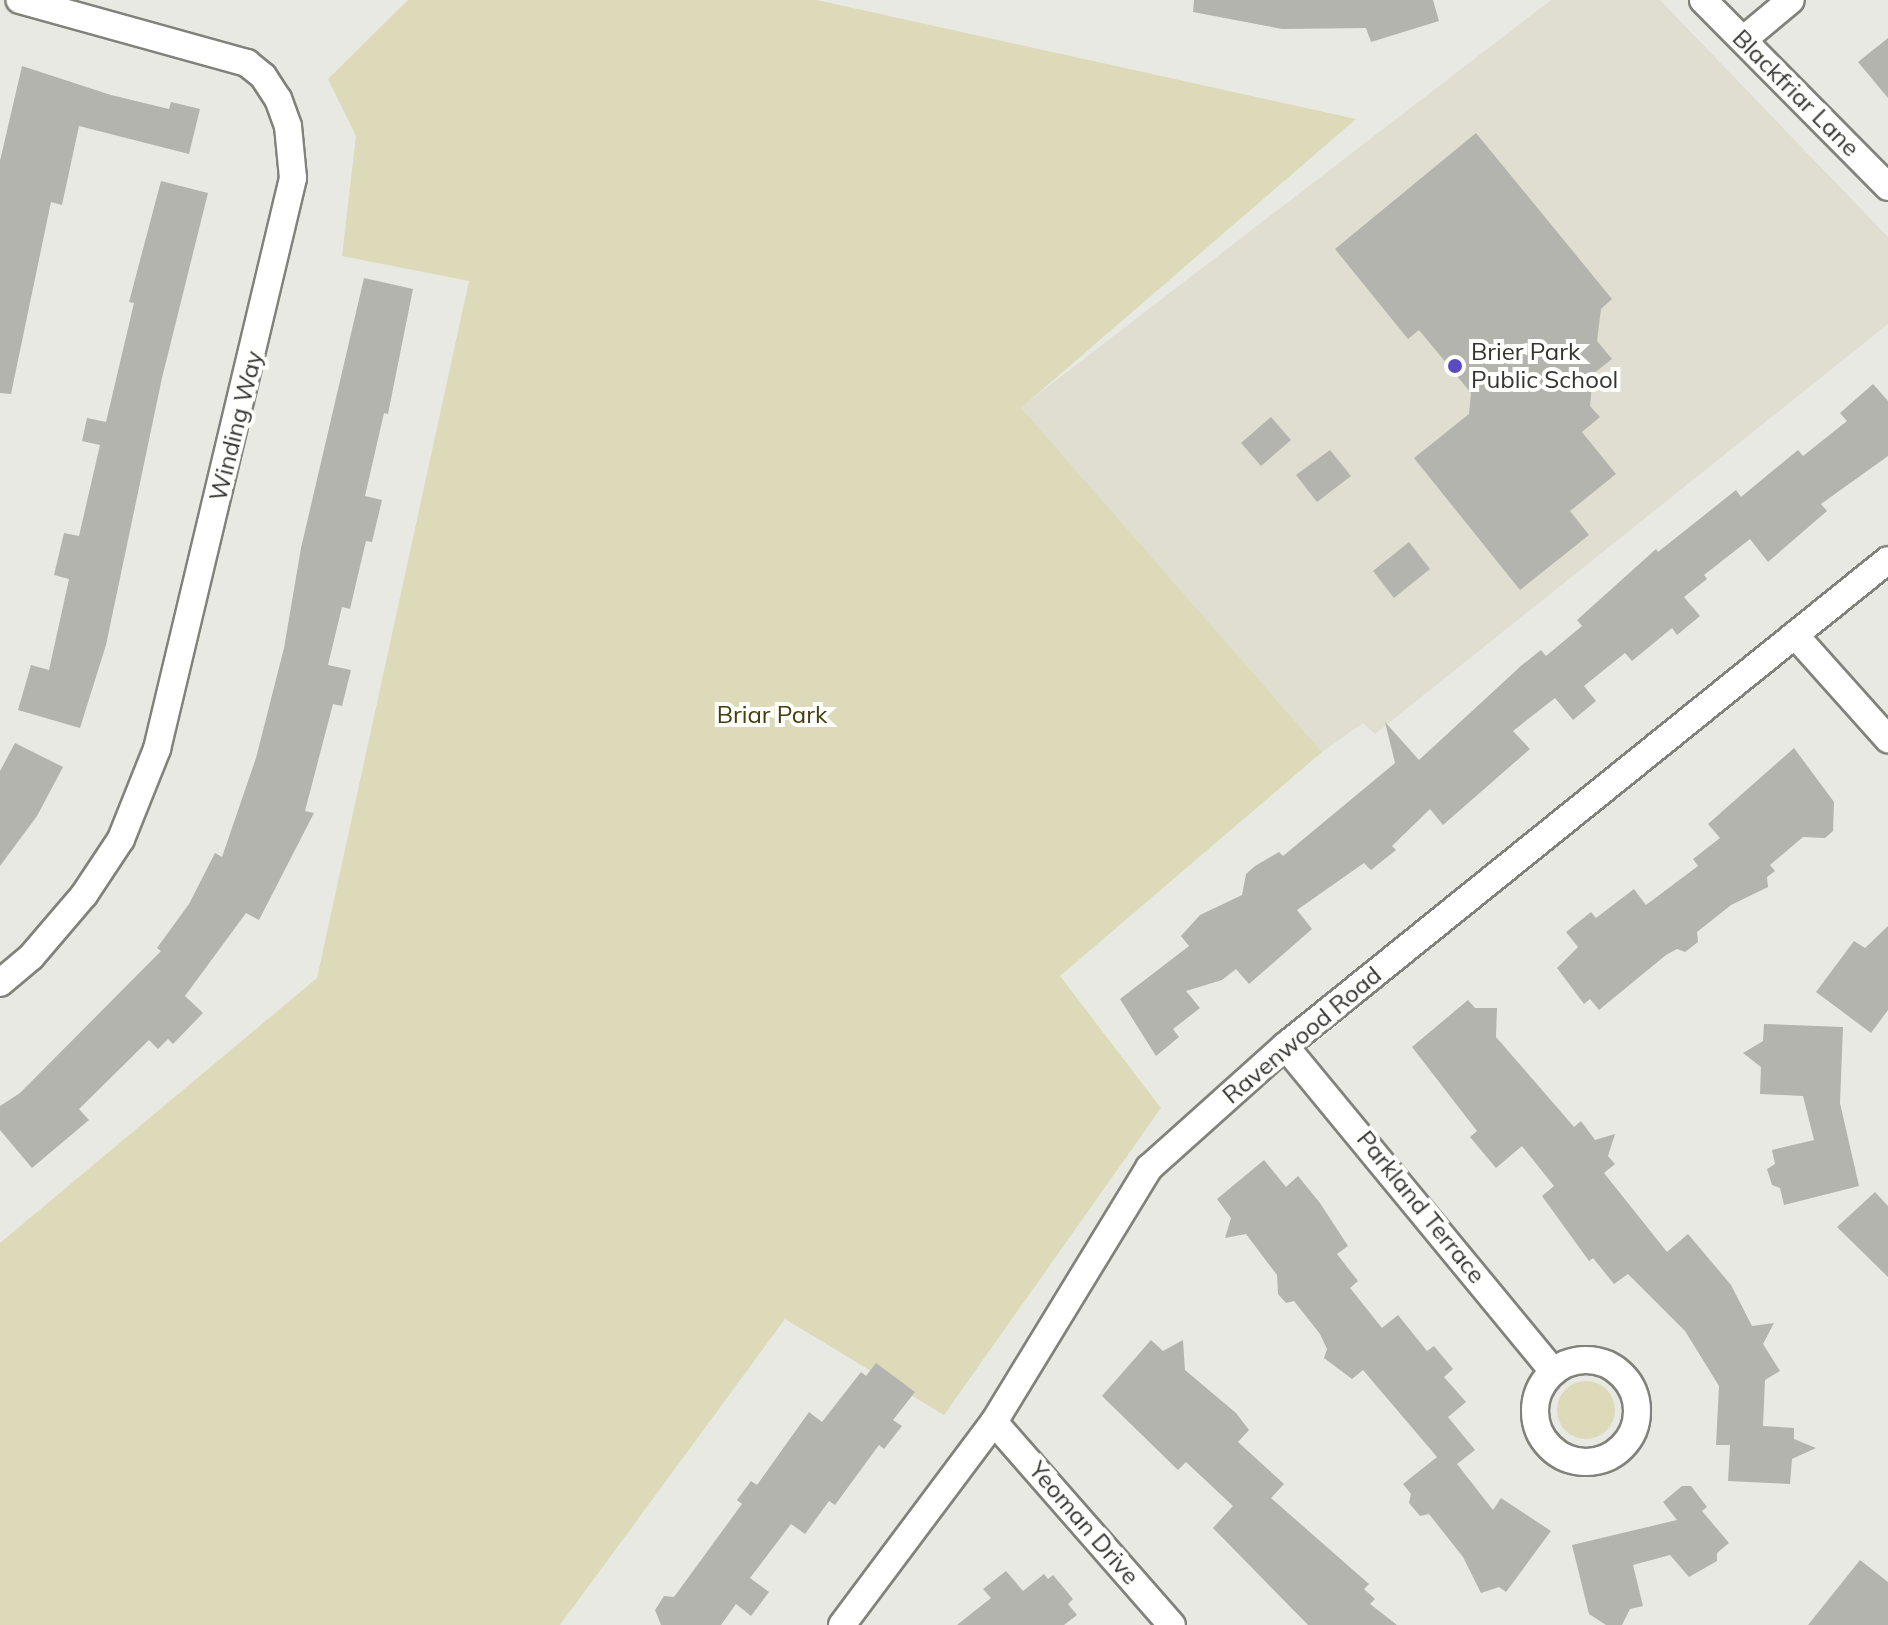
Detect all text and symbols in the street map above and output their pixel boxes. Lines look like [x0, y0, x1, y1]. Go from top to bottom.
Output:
street label: Blackfriar Lane [1727, 24, 1865, 162]
place label: Brier Park Public School [1471, 338, 1618, 394]
street label: Winding Way [203, 348, 269, 504]
marker: Brier Park Public School [1446, 357, 1464, 375]
park label: Briar Park [717, 701, 827, 729]
street label: Ravenwood Road [1217, 960, 1387, 1110]
street label: Parkland Terrace [1351, 1125, 1491, 1289]
street label: Yeoman Drive [1023, 1456, 1145, 1590]

